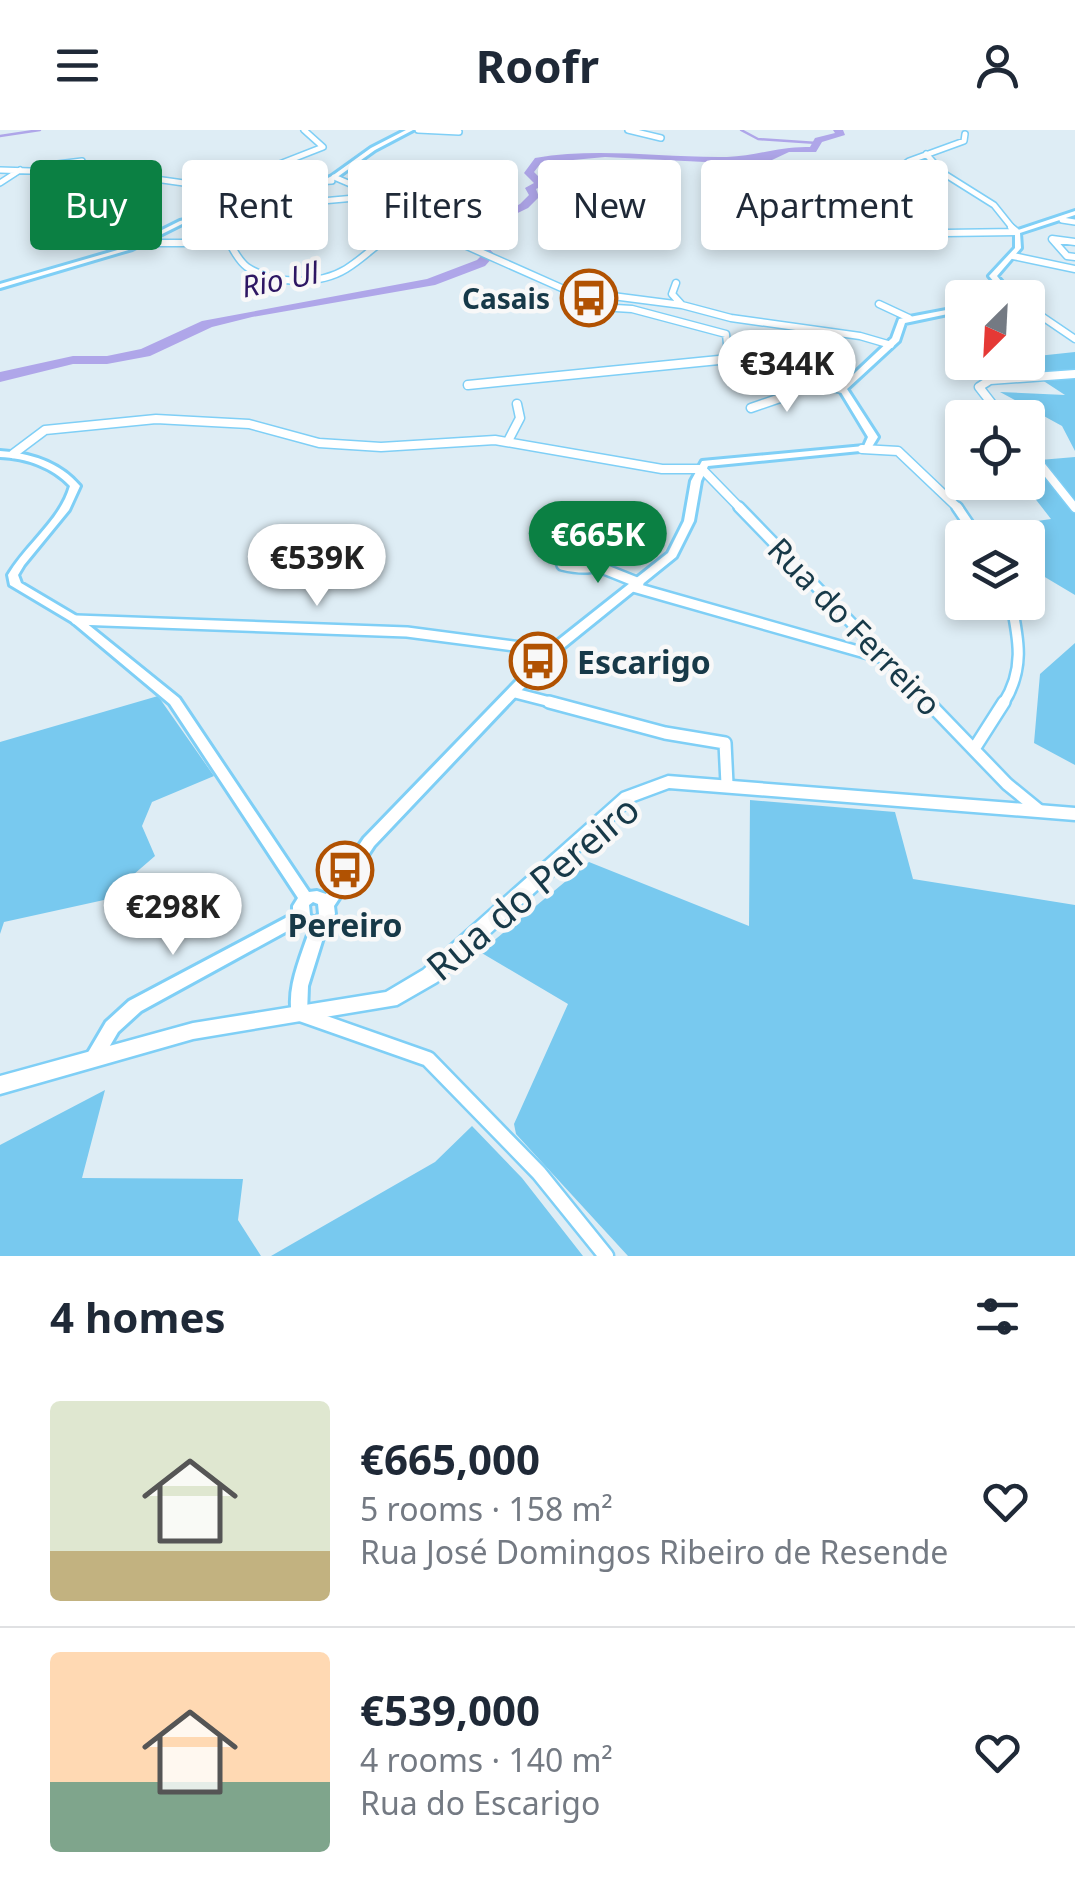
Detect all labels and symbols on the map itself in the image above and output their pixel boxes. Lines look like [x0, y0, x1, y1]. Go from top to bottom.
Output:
water label: Rio Ul [238, 251, 323, 307]
bus stop icon: Casais [559, 268, 619, 328]
place label: Casais [462, 279, 550, 317]
north arrow [945, 280, 1045, 380]
pin: €344K [717, 330, 857, 415]
pin: €665K [528, 501, 668, 586]
pin: €539K [247, 524, 387, 609]
street label: Rua do Ferreiro [759, 528, 951, 724]
bus stop icon: Escarigo [508, 631, 568, 691]
place label: Escarigo [577, 640, 711, 683]
street label: Rua do Pereiro [415, 783, 649, 991]
bus stop icon: Pereiro [315, 840, 375, 900]
pin: €298K [103, 873, 243, 958]
place label: Pereiro [288, 903, 402, 946]

